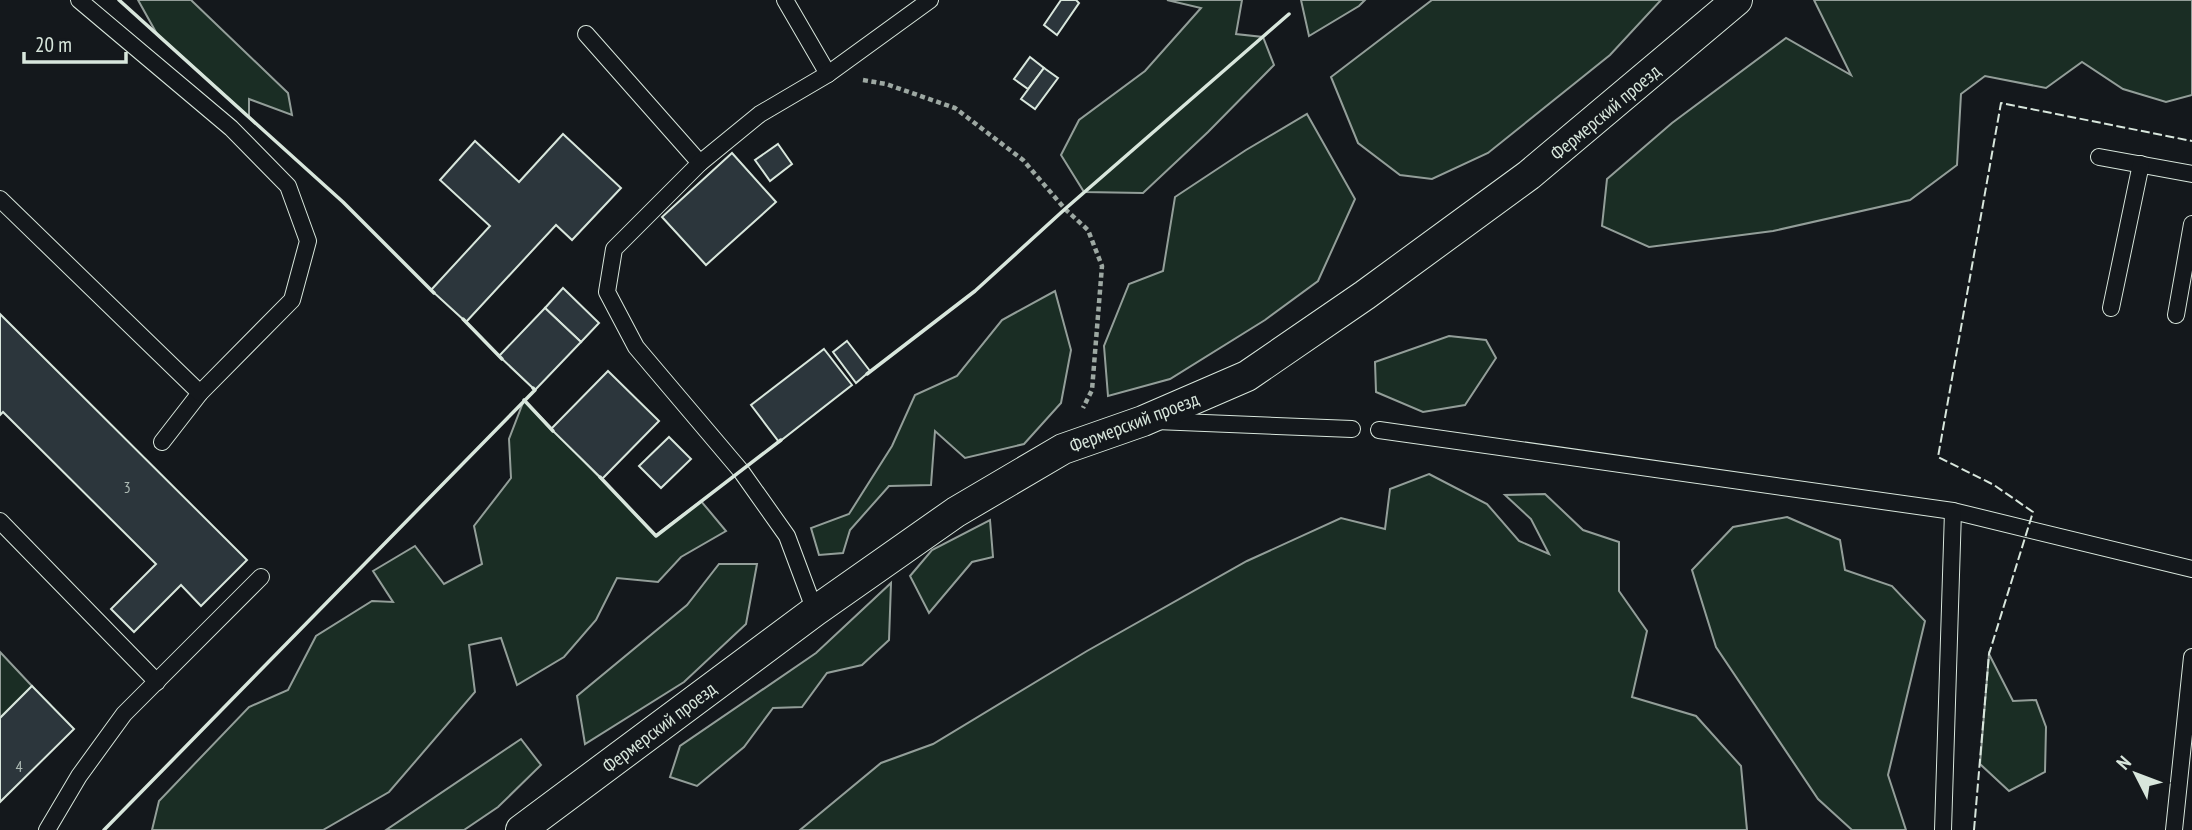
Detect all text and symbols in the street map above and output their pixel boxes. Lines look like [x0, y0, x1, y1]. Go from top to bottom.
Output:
scale bar [24, 21, 126, 65]
text: 20 m [35, 31, 72, 58]
street label: Фермерский проезд [1545, 59, 1665, 165]
street label: Фермерский проезд [1066, 386, 1203, 458]
house number: 3 [123, 477, 131, 497]
street label: Фермерский проезд [597, 676, 721, 778]
north arrow [2101, 739, 2171, 809]
text: N [2111, 751, 2136, 774]
house number: 4 [15, 756, 23, 776]

